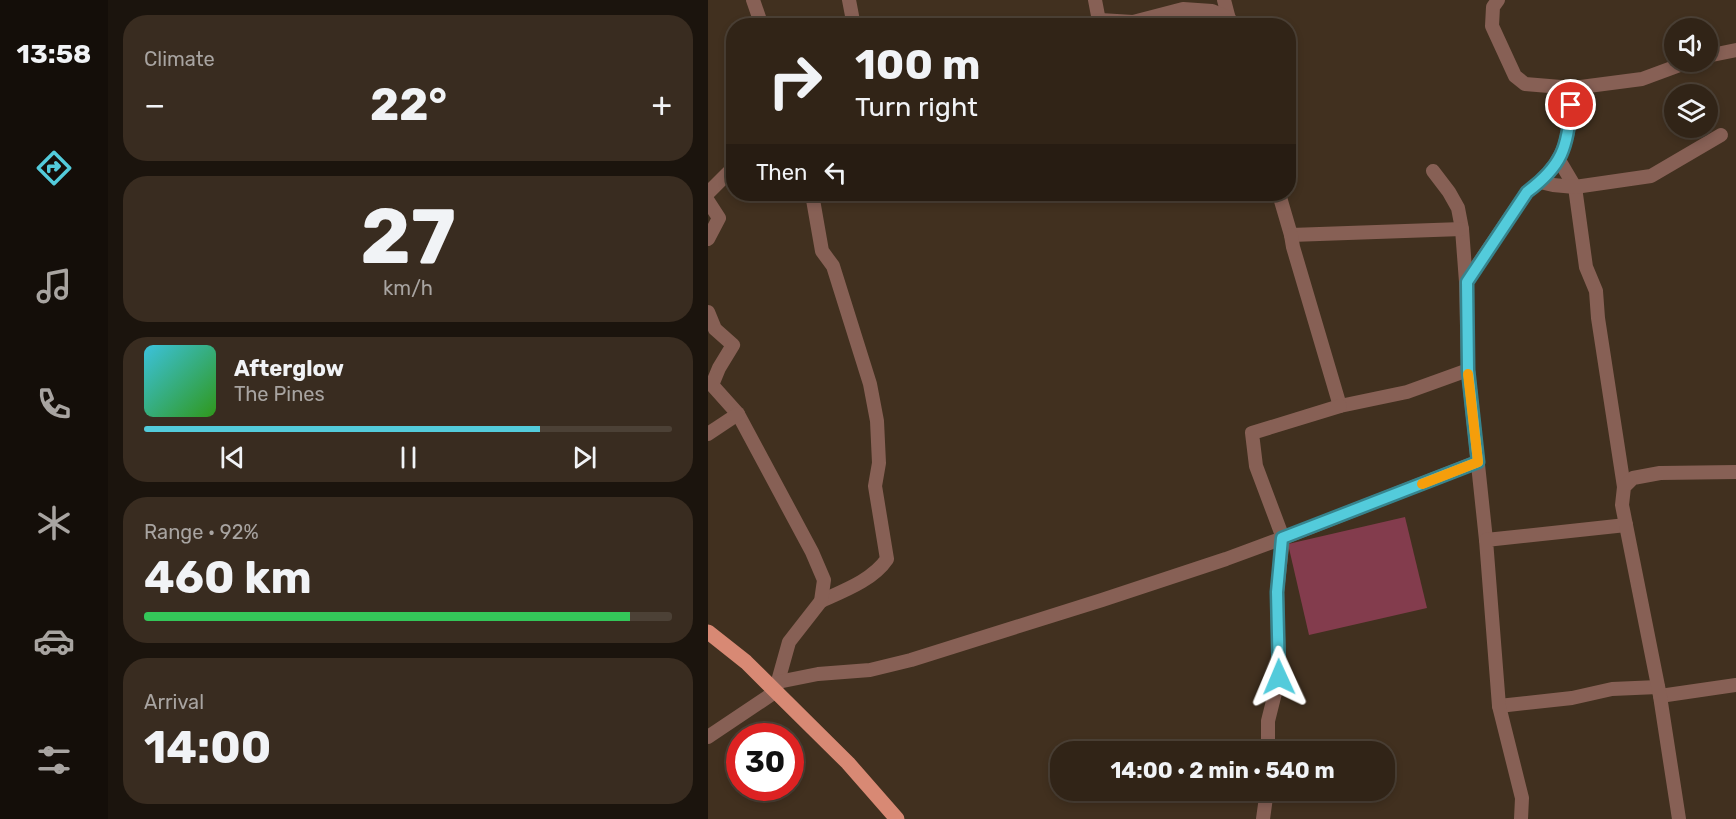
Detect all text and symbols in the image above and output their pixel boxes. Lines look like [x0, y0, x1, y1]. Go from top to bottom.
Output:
map controls [1664, 18, 1718, 138]
button: sound [1664, 18, 1718, 72]
text: 13:58 [17, 38, 91, 70]
text: 100 m [855, 40, 980, 90]
icon: right [756, 42, 834, 120]
text: Climate [144, 47, 215, 71]
text: 22° [370, 78, 447, 131]
pin [1545, 79, 1596, 130]
button: layers [1664, 84, 1718, 138]
text: − [144, 85, 165, 124]
text: + [651, 85, 672, 124]
icon: arrive [1554, 88, 1587, 121]
text: Turn right [855, 91, 978, 123]
icon: directions [33, 147, 75, 189]
icon: left [819, 156, 852, 189]
text: Then [756, 159, 807, 186]
text: 27 [360, 190, 456, 283]
icon: music [33, 265, 75, 307]
text: km/h [383, 276, 433, 300]
text: Afterglow [234, 355, 344, 382]
text: The Pines [234, 382, 325, 406]
icon: phone [33, 383, 75, 425]
icon: previous [216, 441, 249, 474]
icon: pause [392, 441, 425, 474]
icon: next [568, 441, 601, 474]
icon: climate [33, 502, 75, 544]
text: Range · 92% [144, 520, 259, 544]
text: 460 km [144, 551, 312, 604]
icon: car [33, 620, 75, 662]
position arrow [1247, 645, 1311, 709]
text: Arrival [144, 690, 204, 714]
text: 14:00 [144, 721, 271, 774]
speed limit sign: 30 [726, 723, 804, 801]
icon: filters [33, 739, 75, 781]
text: 14:00 · 2 min · 540 m [1110, 757, 1335, 784]

